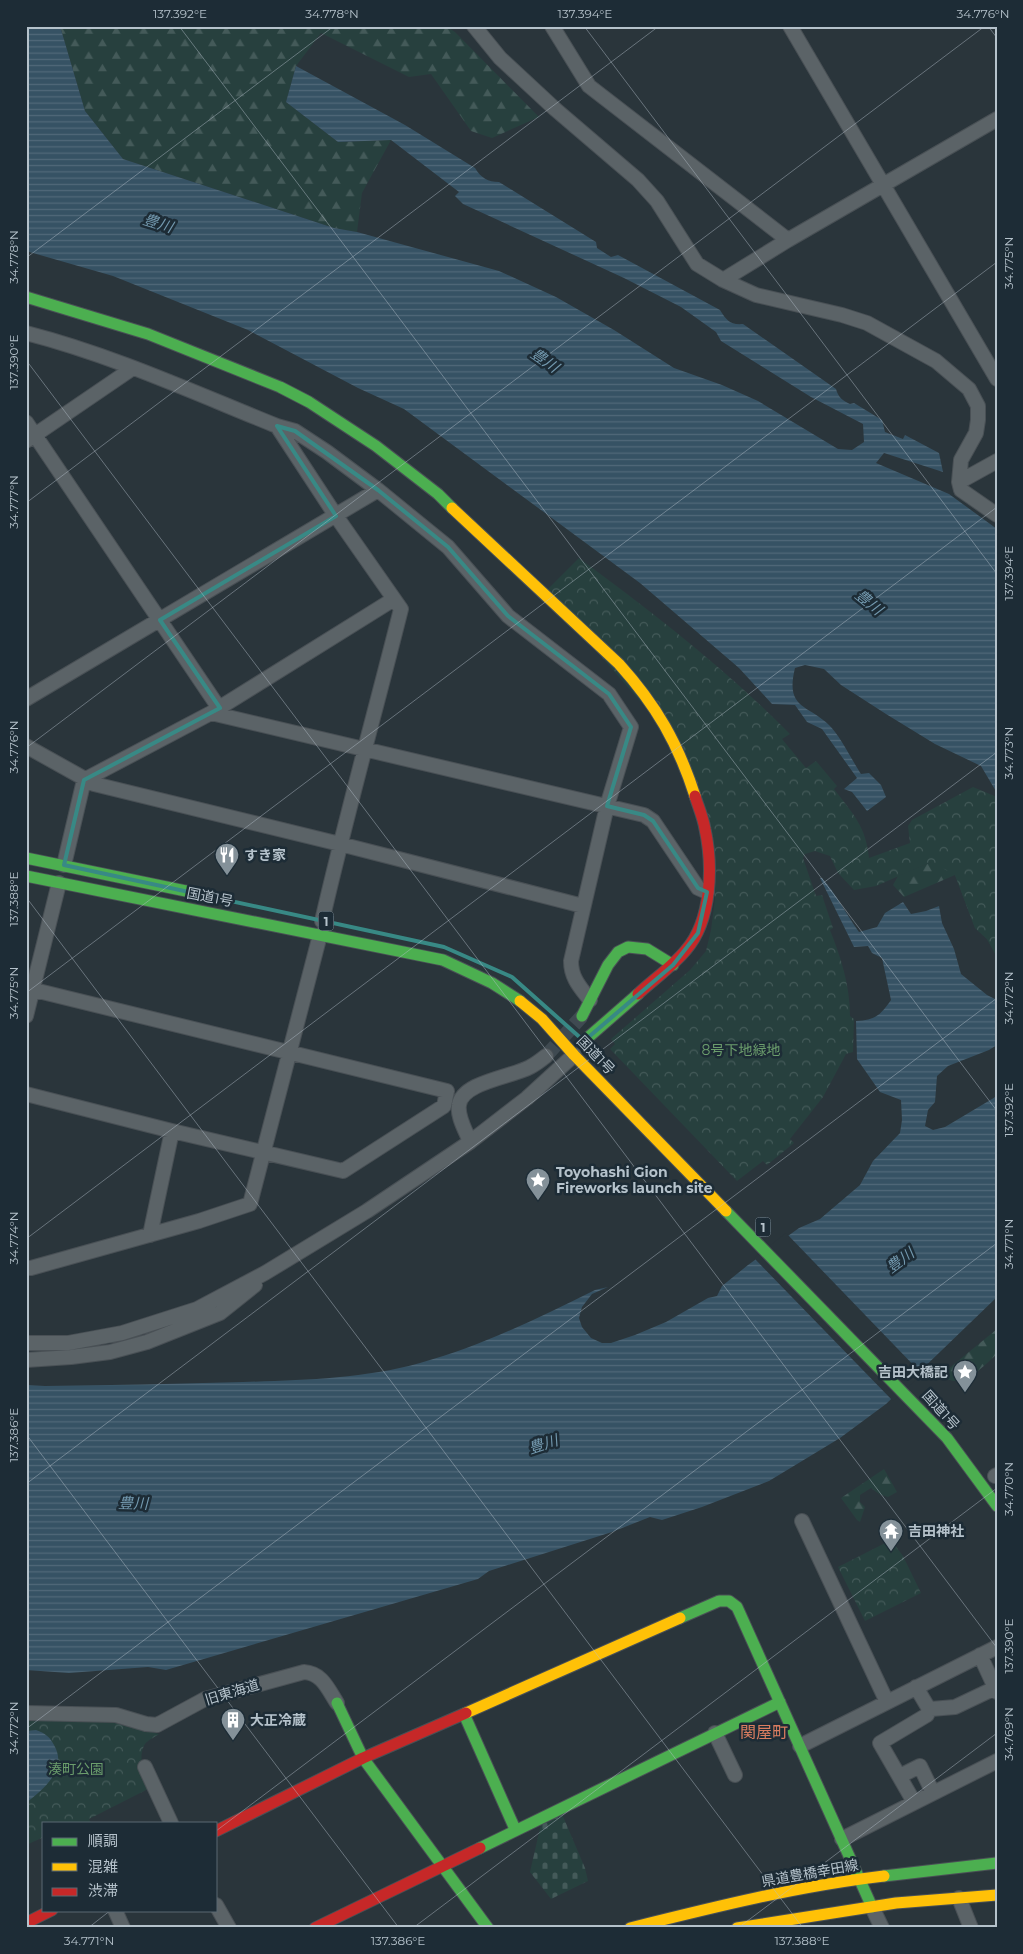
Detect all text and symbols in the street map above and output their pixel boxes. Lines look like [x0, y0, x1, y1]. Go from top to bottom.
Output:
text: 137.392°E [153, 6, 207, 21]
text: 34.778°N [305, 6, 359, 21]
text: 137.394°E [558, 6, 612, 21]
text: 34.776°N [956, 6, 1010, 21]
water label: 豊川 [141, 210, 177, 237]
text: 34.778°N [6, 230, 21, 284]
text: 34.775°N [1001, 237, 1016, 289]
text: 137.390°E [6, 334, 21, 390]
water label: 豊川 [527, 344, 564, 378]
text: 34.777°N [6, 475, 21, 529]
text: 137.394°E [1001, 546, 1016, 600]
water label: 豊川 [851, 585, 888, 620]
text: 34.776°N [6, 720, 21, 774]
text: 34.773°N [1001, 727, 1016, 779]
restaurant icon: すき家 [214, 842, 240, 876]
place label: すき家 [244, 846, 286, 864]
text: 137.388°E [6, 871, 21, 927]
street label: 国道1号 [185, 884, 235, 910]
road number: 1 [318, 911, 334, 930]
text: 34.775°N [6, 967, 21, 1019]
text: 34.772°N [1001, 971, 1016, 1025]
street label: 国道1号 [573, 1032, 619, 1078]
park label: 8号下地緑地 [702, 1041, 780, 1059]
text: 137.392°E [1001, 1083, 1016, 1137]
place label: Toyohashi Gion Fireworks launch site [556, 1163, 713, 1197]
place icon: Toyohashi Gion Fireworks launch site [525, 1167, 551, 1201]
text: 34.774°N [6, 1211, 21, 1265]
road number: 1 [756, 1218, 770, 1236]
text: 34.771°N [1001, 1219, 1016, 1269]
water label: 豊川 [882, 1242, 919, 1277]
place icon: 吉田大橋記 [952, 1359, 978, 1393]
place label: 吉田大橋記 [878, 1363, 948, 1381]
street label: 国道1号 [919, 1386, 963, 1434]
text: 137.386°E [6, 1408, 21, 1462]
water label: 豊川 [526, 1430, 562, 1458]
text: 34.770°N [1001, 1462, 1016, 1516]
water label: 豊川 [118, 1493, 150, 1513]
temple icon: 吉田神社 [878, 1518, 904, 1552]
place label: 吉田神社 [908, 1522, 964, 1540]
text: 137.390°E [1001, 1618, 1016, 1674]
street label: 旧東海道 [203, 1675, 261, 1709]
text: 34.772°N [6, 1701, 21, 1755]
building icon: 大正冷蔵 [220, 1707, 246, 1741]
text: 34.769°N [1001, 1707, 1016, 1761]
place label: 大正冷蔵 [250, 1711, 306, 1729]
district label: 関屋町 [740, 1723, 788, 1742]
park label: 湊町公園 [48, 1760, 104, 1778]
legend [42, 1822, 218, 1912]
text: 順調 [88, 1831, 118, 1850]
street label: 県道豊橋幸田線 [760, 1856, 860, 1890]
text: 混雑 [88, 1857, 118, 1876]
text: 渋滞 [88, 1881, 118, 1900]
text: 34.771°N [64, 1933, 114, 1948]
text: 137.386°E [371, 1933, 425, 1948]
text: 137.388°E [774, 1933, 830, 1948]

